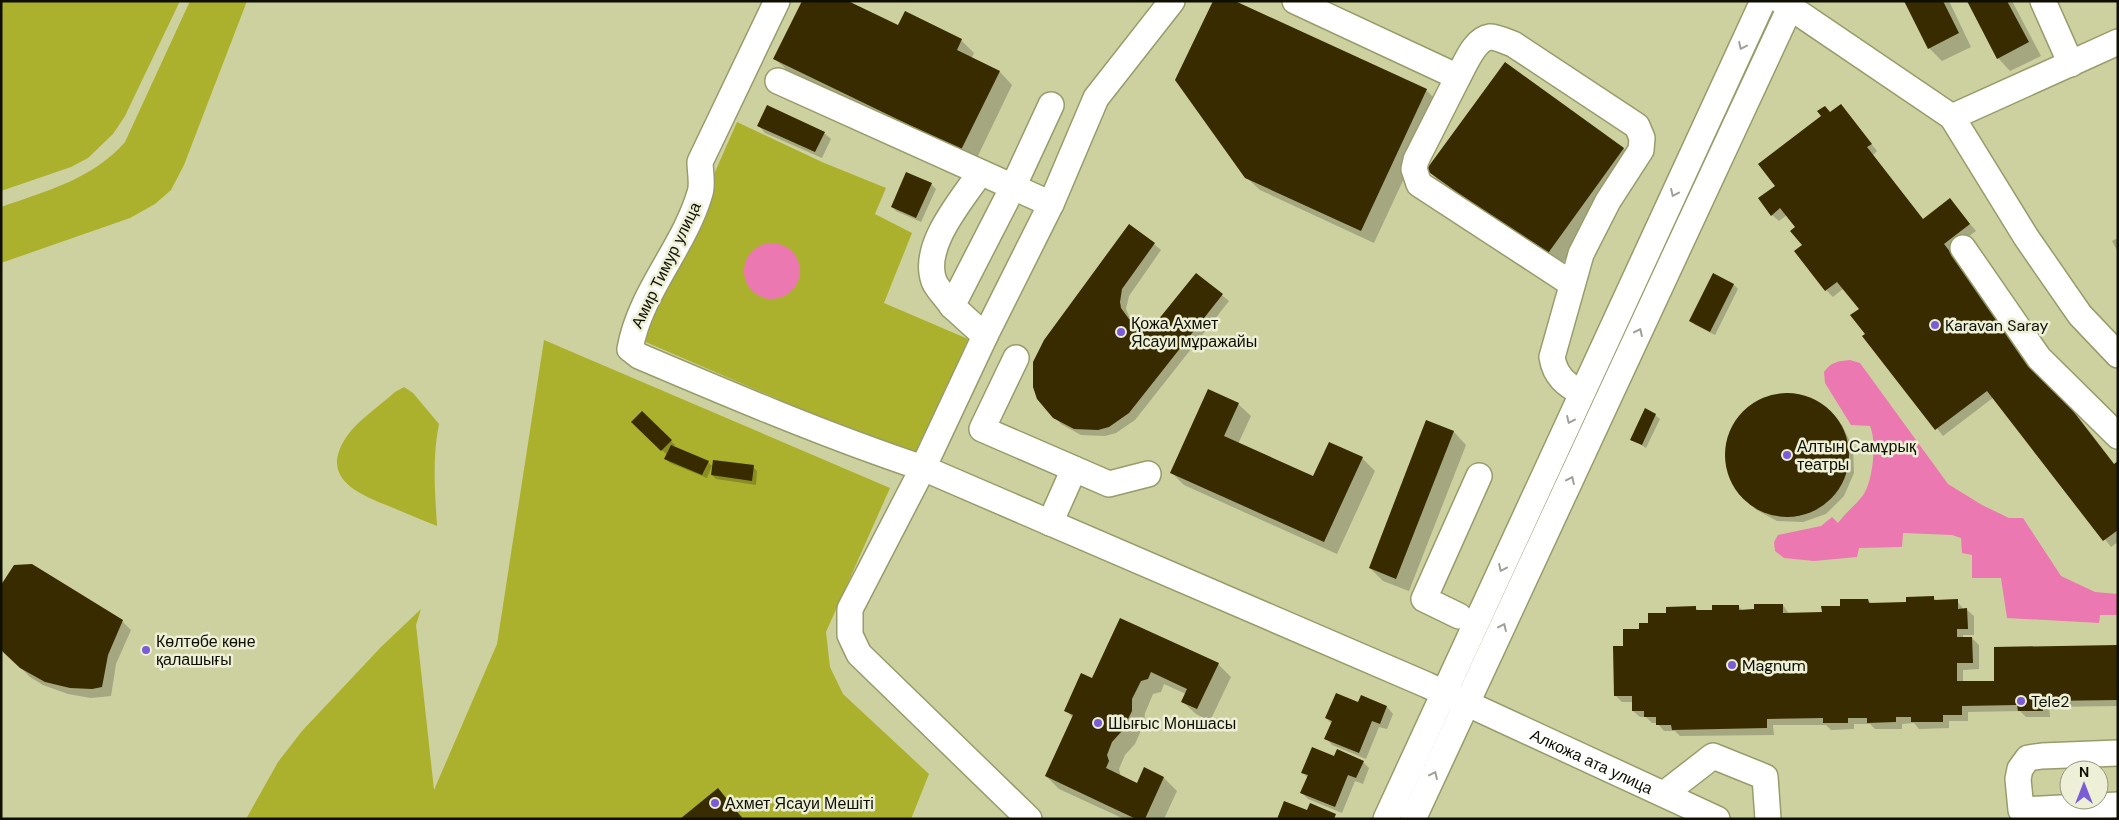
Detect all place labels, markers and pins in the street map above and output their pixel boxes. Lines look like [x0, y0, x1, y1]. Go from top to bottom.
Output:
place label: Қожа Ахмет Ясауи мұражайы [1131, 313, 1257, 352]
place label: Karavan Saray [1945, 315, 2049, 336]
marker: Karavan Saray [1929, 319, 1941, 331]
marker: Қожа Ахмет Ясауи мұражайы [1115, 326, 1127, 338]
place label: Алтын Самұрық театры [1797, 436, 1917, 475]
marker: Алтын Самұрық театры [1781, 449, 1793, 461]
place label: Көлтөбе көне қалашығы [156, 631, 256, 670]
marker: Көлтөбе көне қалашығы [140, 644, 152, 656]
place label: Magnum [1742, 655, 1806, 676]
marker: Magnum [1726, 659, 1738, 671]
place label: Tele2 [2031, 691, 2070, 712]
marker: Tele2 [2015, 695, 2027, 707]
place label: Шығыс Моншасы [1108, 713, 1236, 734]
marker: Шығыс Моншасы [1092, 717, 1104, 729]
place label: Ахмет Ясауи Мешіті [725, 793, 874, 814]
marker: Ахмет Ясауи Мешіті [709, 797, 721, 809]

